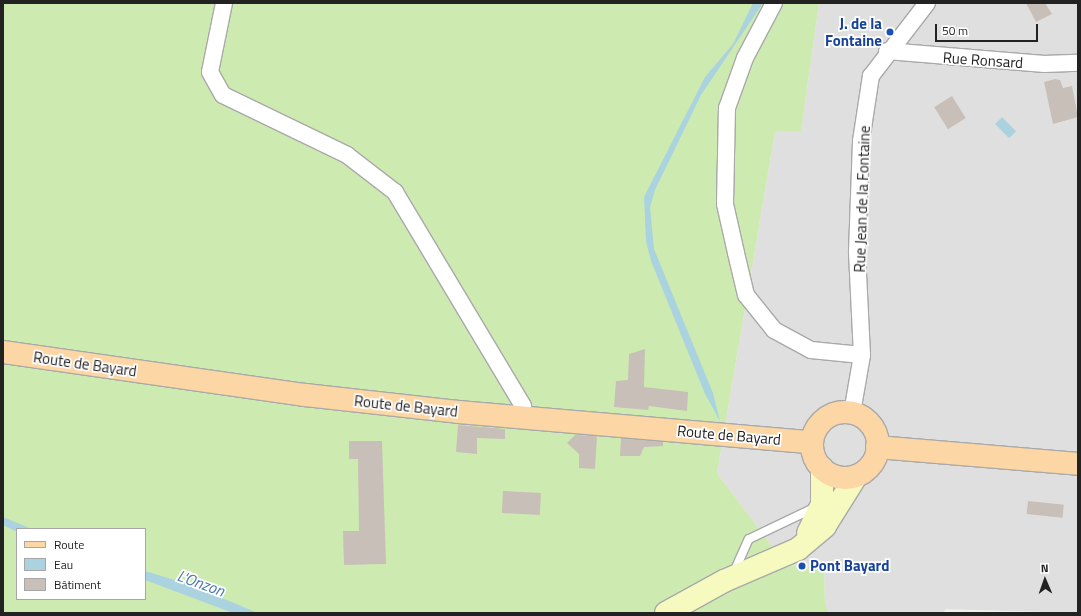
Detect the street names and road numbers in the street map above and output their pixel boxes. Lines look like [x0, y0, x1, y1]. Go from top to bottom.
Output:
street label: Rue Ronsard [942, 48, 1024, 72]
street label: Rue Jean de la Fontaine [850, 125, 874, 273]
street label: Route de Bayard [32, 348, 138, 380]
street label: Route de Bayard [353, 392, 459, 420]
street label: Route de Bayard [676, 421, 782, 449]

